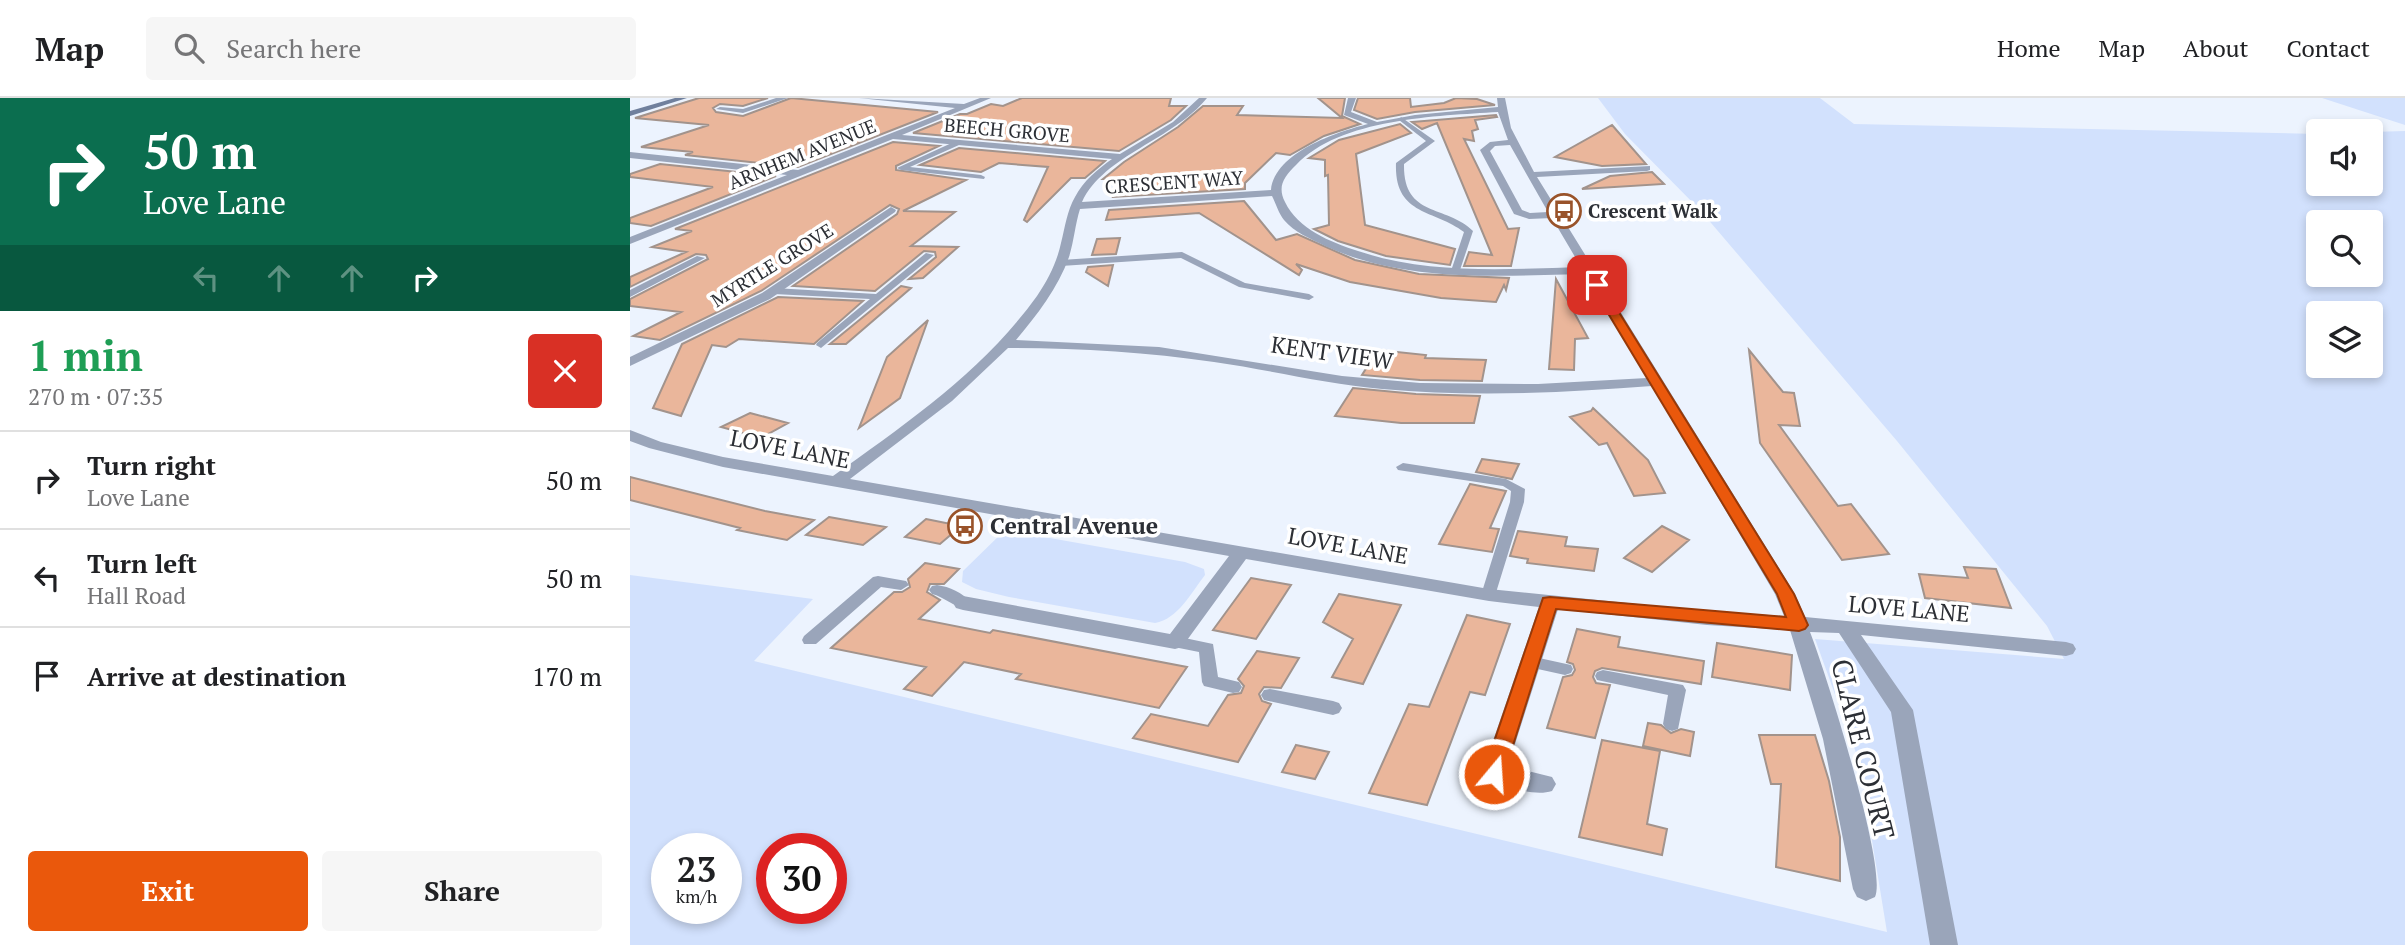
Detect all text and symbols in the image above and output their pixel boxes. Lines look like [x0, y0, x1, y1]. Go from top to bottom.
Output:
search box [146, 17, 636, 80]
text: Map [35, 27, 104, 70]
icon: search [170, 29, 208, 67]
text: Search here [226, 31, 361, 65]
text: Home [1997, 32, 2061, 64]
text: Map [2099, 32, 2145, 64]
text: About [2183, 32, 2249, 64]
text: Contact [2287, 32, 2370, 64]
street label: ARNHEM AVENUE [724, 112, 879, 195]
street label: BEECH GROVE [943, 112, 1071, 147]
text: 50 m [143, 118, 257, 183]
map controls [2306, 119, 2383, 378]
button: sound [2306, 119, 2383, 196]
icon: right [28, 126, 119, 217]
street label: CRESCENT WAY [1104, 164, 1245, 199]
text: Love Lane [143, 181, 286, 223]
bus stop icon: Crescent Walk [1545, 192, 1583, 230]
place label: Crescent Walk [1588, 198, 1719, 223]
button: search [2306, 210, 2383, 287]
street label: MYRTLE GROVE [706, 217, 838, 312]
pin [1567, 255, 1627, 315]
icon: left [187, 259, 225, 297]
icon: ahead [260, 259, 298, 297]
icon: ahead [333, 259, 371, 297]
icon: right [406, 259, 444, 297]
icon: arrive [1578, 266, 1616, 304]
button: layers [2306, 301, 2383, 378]
text: 1 min [28, 327, 143, 383]
street label: KENT VIEW [1269, 329, 1396, 376]
button: close [528, 334, 602, 408]
text: 270 m · 07:35 [28, 381, 163, 412]
street label: LOVE LANE [728, 422, 853, 475]
text: Turn right [87, 448, 216, 482]
icon: right [28, 461, 66, 499]
text: 50 m [546, 463, 602, 497]
text: Love Lane [87, 482, 190, 513]
bus stop icon: Central Avenue [946, 507, 984, 545]
place label: Central Avenue [990, 510, 1158, 541]
street label: LOVE LANE [1286, 520, 1411, 571]
text: Turn left [87, 546, 197, 580]
icon: left [28, 559, 66, 597]
text: 50 m [546, 561, 602, 595]
text: Hall Road [87, 580, 186, 611]
street label: LOVE LANE [1847, 588, 1971, 629]
street label: CLARE COURT [1823, 655, 1904, 843]
icon: arrive [28, 657, 66, 695]
text: Arrive at destination [87, 659, 346, 693]
text: 170 m [532, 659, 602, 693]
position arrow [1457, 737, 1531, 811]
speed limit sign: 30 [756, 833, 847, 924]
text: 23 [677, 846, 716, 892]
button: Exit [28, 851, 308, 931]
button: Share [322, 851, 602, 931]
text: km/h [676, 884, 717, 908]

